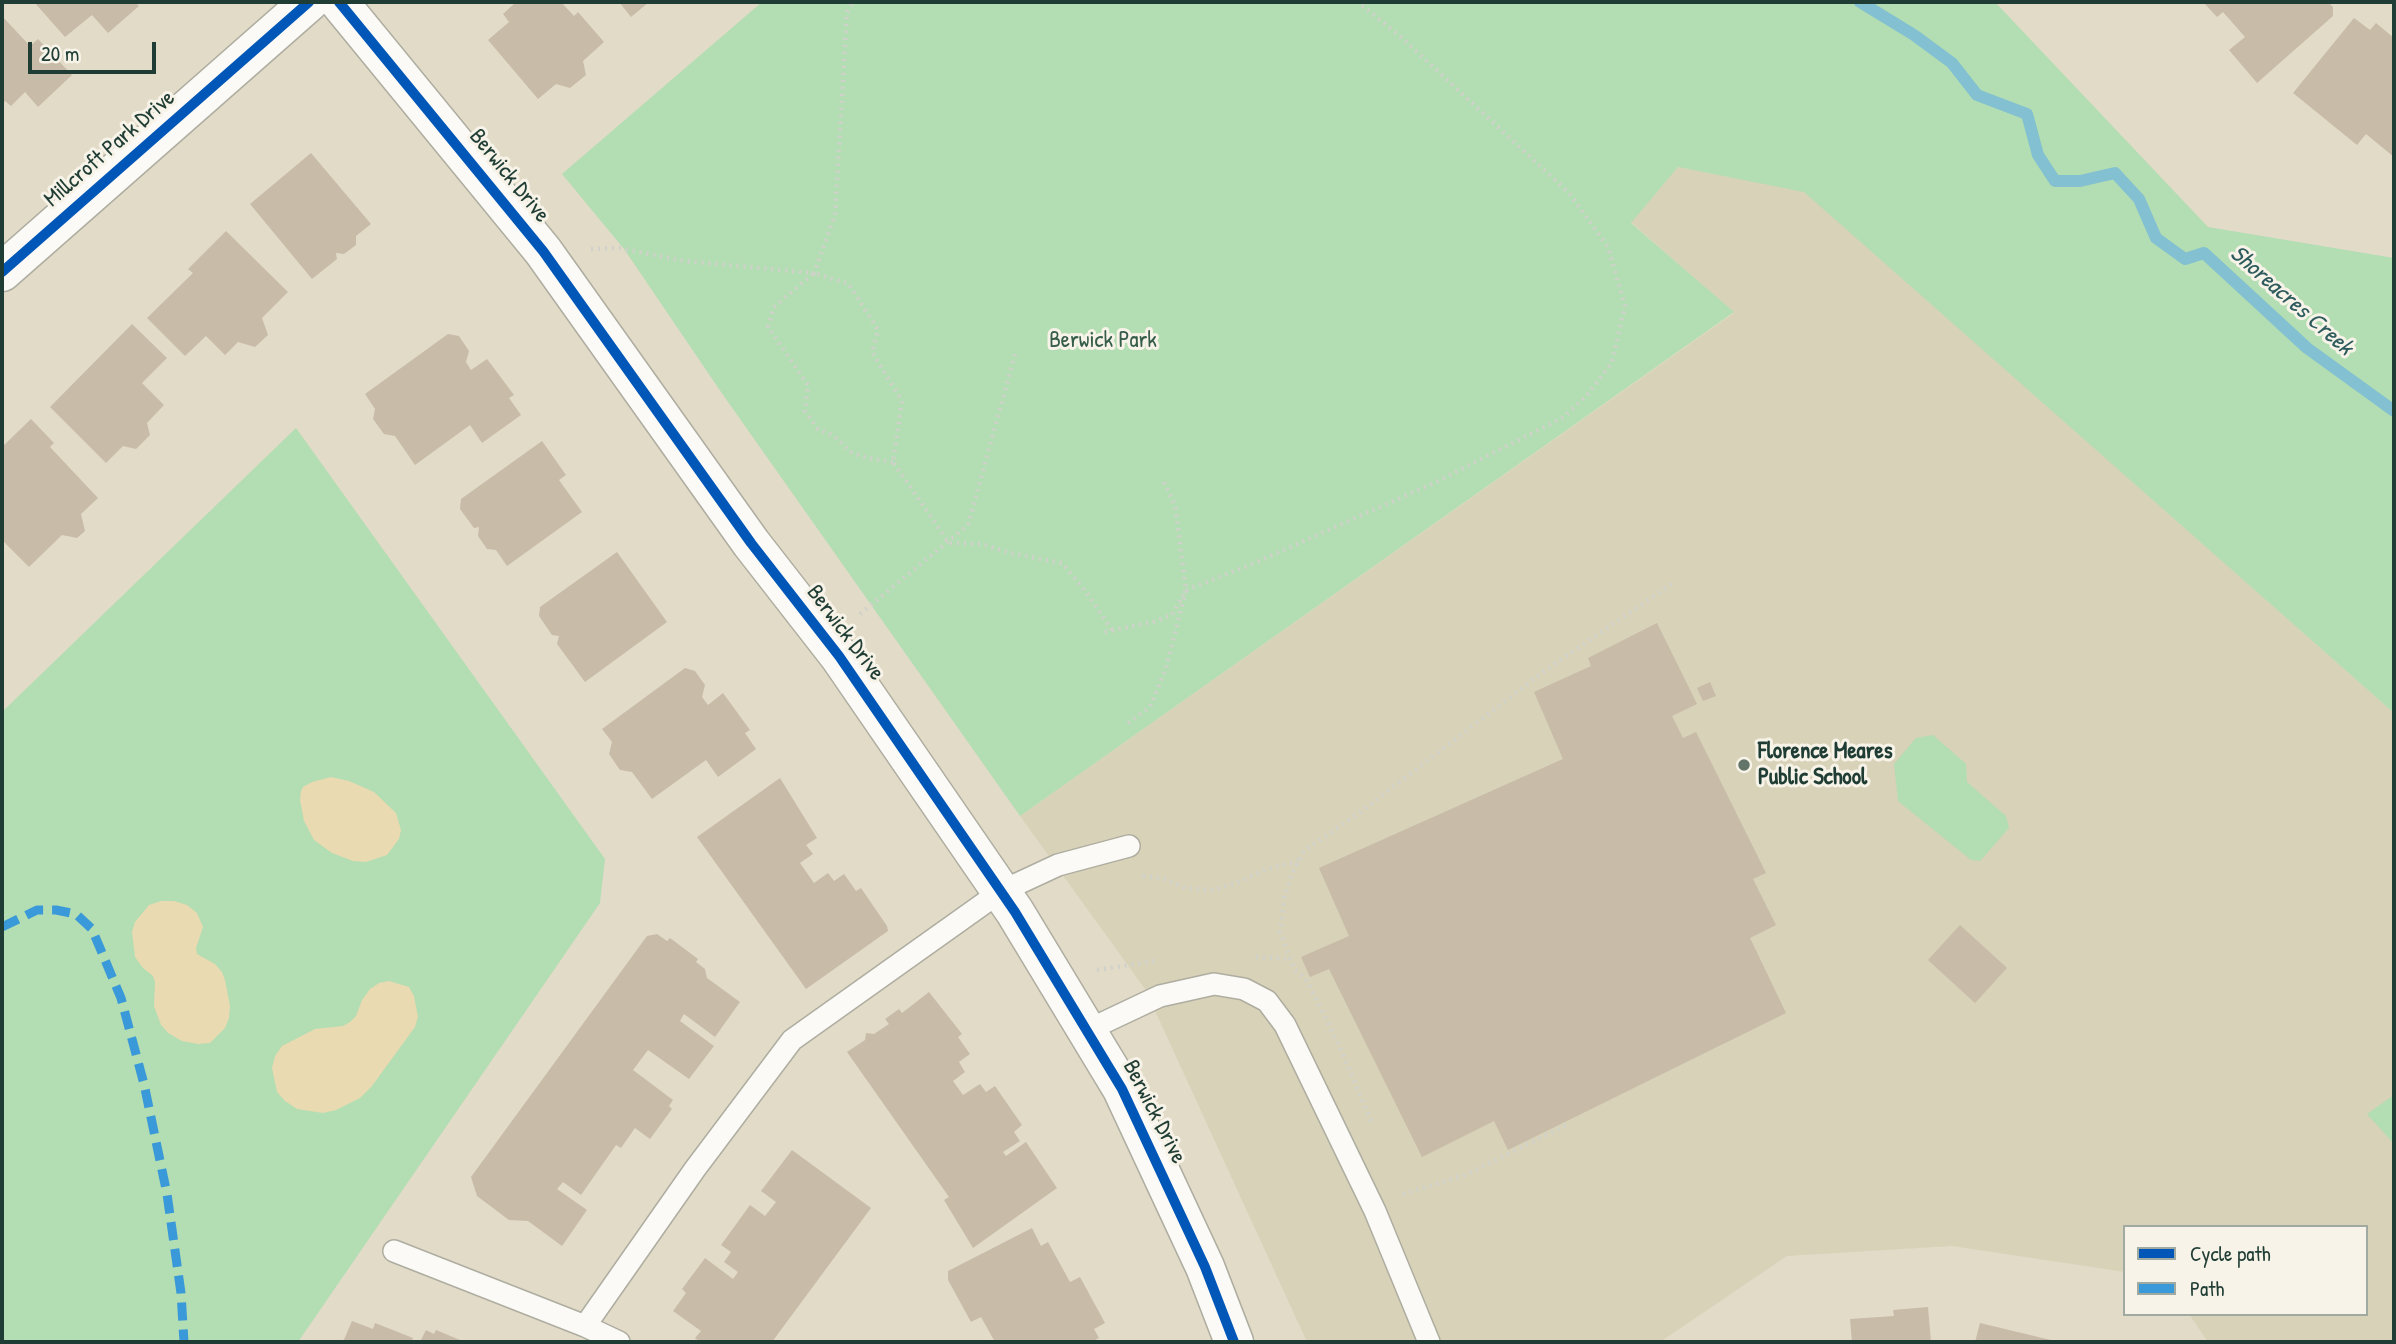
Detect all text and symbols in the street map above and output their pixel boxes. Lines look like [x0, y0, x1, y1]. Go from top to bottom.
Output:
scale bar [32, 28, 159, 72]
text: 20 m [41, 39, 79, 68]
street label: Millcroft Park Drive [39, 85, 181, 213]
street label: Berwick Drive [463, 124, 555, 228]
water label: Shoreacres Creek [2224, 240, 2358, 362]
park label: Berwick Park [1049, 327, 1157, 355]
street label: Berwick Drive [800, 580, 890, 686]
place label: Florence Meares Public School [1758, 738, 1893, 792]
marker: Florence Meares Public School [1736, 757, 1752, 773]
street label: Berwick Drive [1116, 1056, 1192, 1168]
legend [2123, 1225, 2368, 1316]
text: Cycle path [2190, 1239, 2271, 1268]
text: Path [2190, 1274, 2224, 1303]

